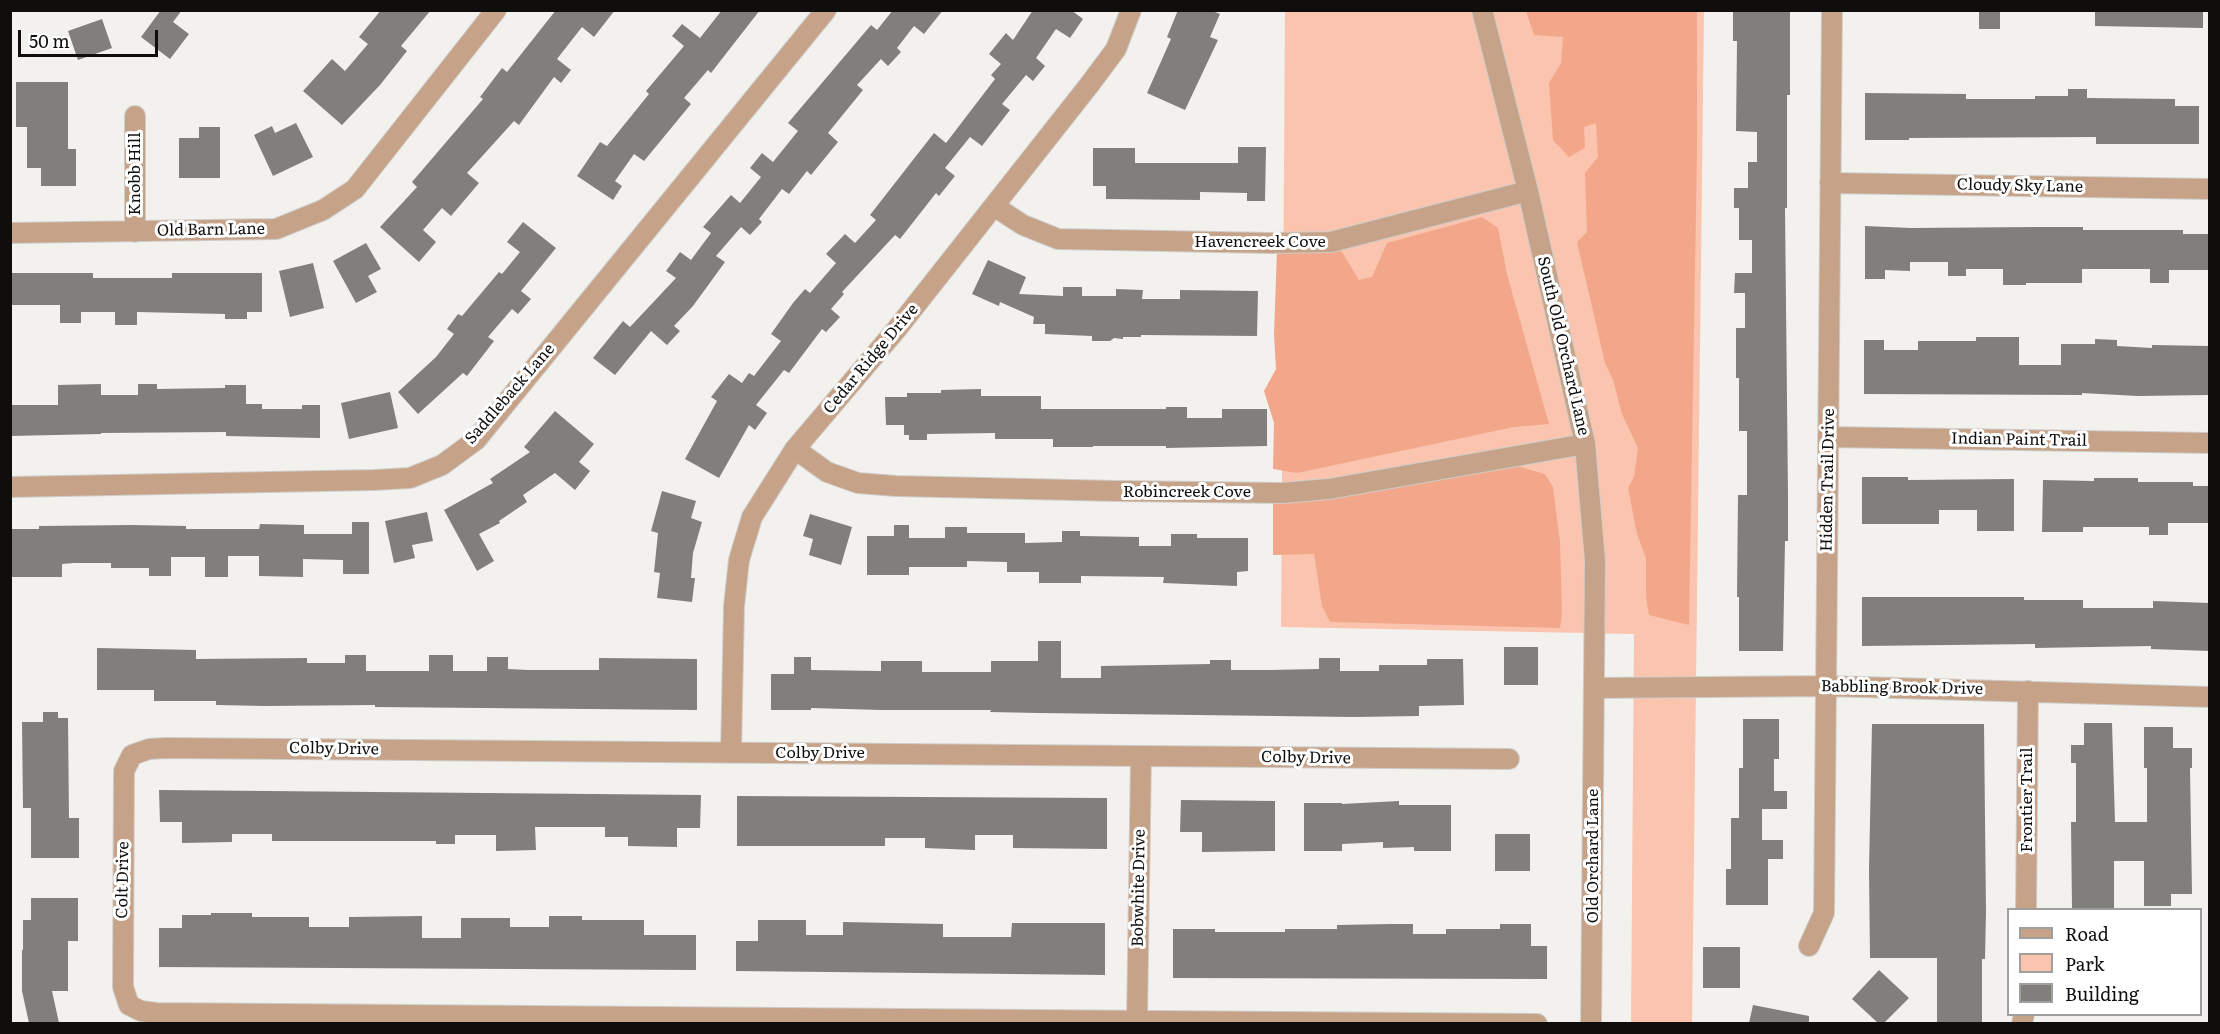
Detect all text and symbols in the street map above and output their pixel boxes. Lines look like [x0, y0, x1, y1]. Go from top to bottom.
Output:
scale bar [21, 18, 160, 56]
text: 50 m [29, 27, 70, 54]
street label: Knobb Hill [125, 132, 145, 216]
street label: Cloudy Sky Lane [1957, 175, 2083, 197]
street label: Old Barn Lane [157, 219, 265, 241]
street label: Havencreek Cove [1194, 232, 1326, 252]
street label: South Old Orchard Lane [1533, 255, 1593, 437]
street label: Cedar Ridge Drive [819, 300, 923, 418]
street label: Saddleback Lane [461, 340, 559, 448]
street label: Hidden Trail Drive [1817, 408, 1839, 552]
street label: Indian Paint Trail [1951, 429, 2087, 451]
street label: Robincreek Cove [1123, 482, 1251, 502]
street label: Babbling Brook Drive [1821, 677, 1983, 699]
street label: Colby Drive [289, 739, 379, 759]
street label: Colby Drive [775, 743, 865, 763]
street label: Frontier Trail [2017, 747, 2037, 853]
street label: Colby Drive [1261, 748, 1351, 768]
street label: Old Orchard Lane [1583, 789, 1603, 923]
street label: Bobwhite Drive [1128, 829, 1150, 947]
street label: Colt Drive [113, 841, 133, 919]
legend [2007, 908, 2202, 1016]
text: Road [2065, 920, 2109, 947]
text: Park [2065, 950, 2104, 977]
text: Building [2065, 980, 2139, 1007]

